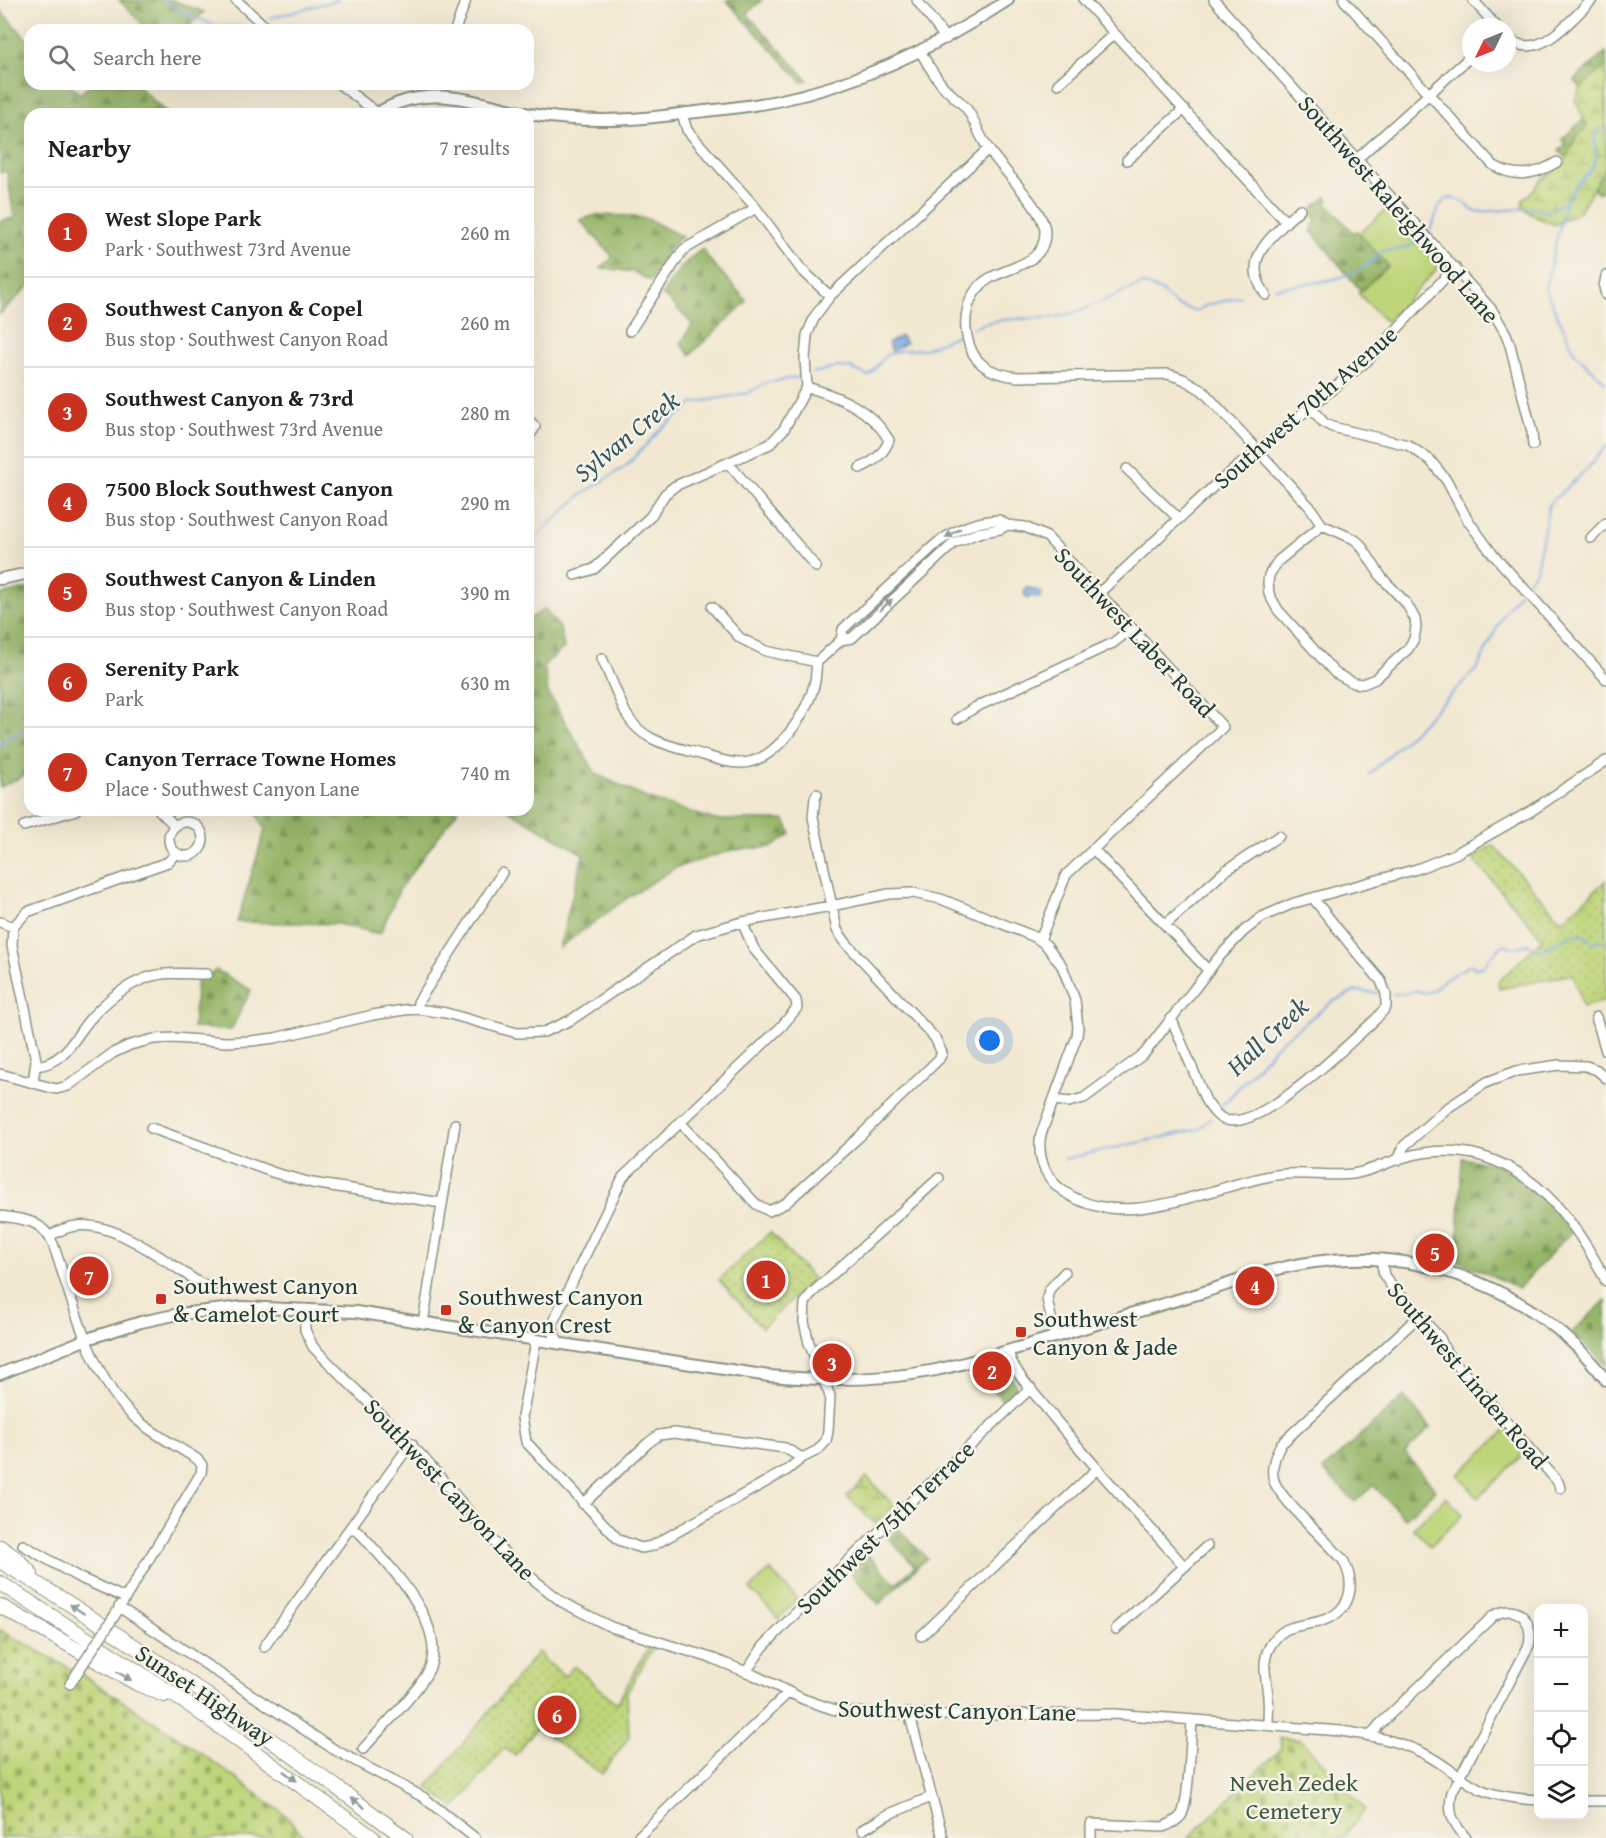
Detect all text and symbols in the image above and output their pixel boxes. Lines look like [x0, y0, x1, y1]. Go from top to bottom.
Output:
north arrow [1462, 18, 1516, 72]
search box [24, 24, 534, 90]
icon: search [45, 41, 78, 74]
text: Search here [93, 41, 202, 73]
street label: Southwest Raleighwood Lane [1290, 87, 1508, 331]
text: Nearby [48, 128, 131, 167]
text: 7 results [439, 133, 510, 162]
text: West Slope Park [105, 202, 261, 234]
text: 1 [62, 218, 73, 247]
text: 260 m [460, 218, 510, 247]
text: Park · Southwest 73rd Avenue [105, 234, 351, 263]
text: Southwest Canyon & Copel [105, 292, 363, 324]
text: 2 [62, 308, 73, 337]
text: 260 m [460, 308, 510, 337]
street label: Southwest 70th Avenue [1205, 317, 1405, 497]
text: Bus stop · Southwest Canyon Road [105, 324, 388, 353]
water label: Sylvan Creek [564, 381, 688, 491]
text: Southwest Canyon & 73rd [105, 382, 354, 414]
text: 3 [62, 398, 73, 427]
text: 280 m [460, 398, 510, 427]
text: Bus stop · Southwest 73rd Avenue [105, 414, 383, 443]
text: 7500 Block Southwest Canyon [105, 472, 393, 504]
text: 4 [62, 488, 73, 517]
text: 290 m [460, 488, 510, 517]
text: Bus stop · Southwest Canyon Road [105, 504, 388, 533]
one-way arrow [944, 528, 961, 538]
street label: Southwest Laber Road [1046, 539, 1224, 725]
text: Southwest Canyon & Linden [105, 562, 376, 594]
text: 5 [62, 578, 73, 607]
text: 390 m [460, 578, 510, 607]
text: Bus stop · Southwest Canyon Road [105, 594, 388, 623]
one-way arrow [879, 599, 893, 613]
text: Serenity Park [105, 652, 239, 684]
text: 6 [62, 668, 73, 697]
text: 630 m [460, 668, 510, 697]
text: Park [105, 684, 144, 713]
text: Canyon Terrace Towne Homes [105, 742, 396, 774]
text: 7 [62, 758, 73, 787]
text: 740 m [460, 758, 510, 787]
text: Place · Southwest Canyon Lane [105, 774, 360, 803]
water label: Hall Creek [1216, 987, 1317, 1085]
your location [975, 1026, 1004, 1055]
pin: 5 [1416, 1230, 1454, 1276]
pin: 7 [70, 1254, 109, 1298]
pin: 1 [746, 1258, 786, 1302]
pin: 4 [1236, 1264, 1274, 1308]
place label: Southwest Canyon & Camelot Court [173, 1268, 359, 1331]
street label: Southwest Linden Road [1379, 1274, 1557, 1476]
place label: Southwest Canyon & Canyon Crest [458, 1279, 644, 1342]
marker: Southwest Canyon & Camelot Court [154, 1292, 168, 1306]
place label: Southwest Canyon & Jade [1033, 1301, 1178, 1364]
marker: Southwest Canyon & Canyon Crest [439, 1303, 453, 1317]
marker: Southwest Canyon & Jade [1014, 1325, 1028, 1339]
pin: 3 [812, 1340, 852, 1386]
pin: 2 [972, 1348, 1012, 1394]
street label: Southwest Canyon Lane [356, 1390, 544, 1588]
street label: Southwest 75th Terrace [788, 1432, 982, 1622]
one-way arrow [69, 1603, 85, 1614]
map controls [1534, 1604, 1588, 1820]
button: + [1534, 1604, 1588, 1658]
street label: Sunset Highway [129, 1636, 281, 1754]
button: − [1534, 1658, 1588, 1712]
one-way arrow [116, 1671, 133, 1681]
street label: Southwest Canyon Lane [838, 1690, 1076, 1730]
pin: 6 [538, 1692, 576, 1738]
button: locate [1534, 1712, 1588, 1766]
park label: Neveh Zedek Cemetery [1230, 1765, 1359, 1828]
button: layers [1534, 1766, 1588, 1820]
one-way arrow [283, 1770, 298, 1782]
one-way arrow [351, 1797, 367, 1809]

